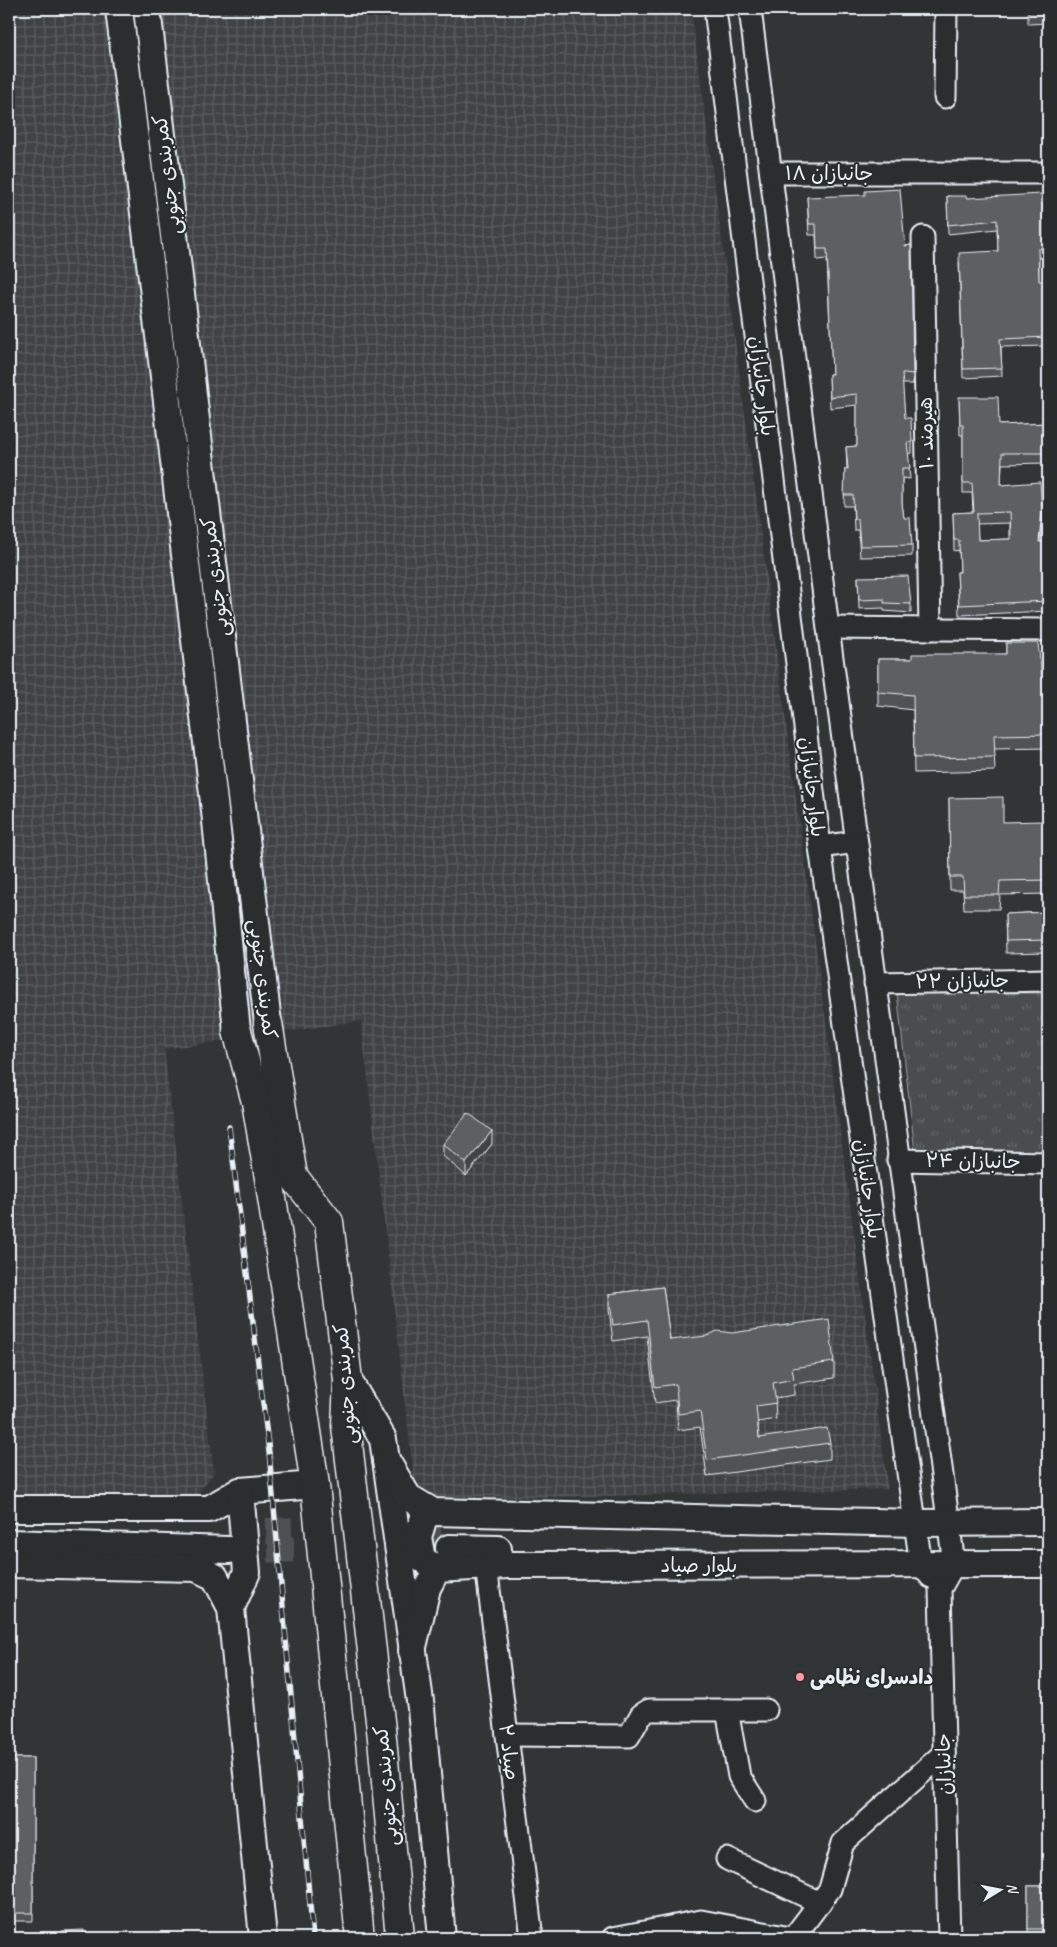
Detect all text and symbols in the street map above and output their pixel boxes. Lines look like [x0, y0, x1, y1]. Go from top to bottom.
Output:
street label: کمربندی جنوبی [147, 113, 188, 236]
street label: جانبازان ۱۸ [785, 161, 873, 186]
street label: بلوار جانبازان [743, 335, 781, 437]
street label: هیرمند ۱۰ [913, 396, 939, 470]
street label: کمربندی جنوبی [195, 515, 236, 638]
street label: بلوار جانبازان [793, 736, 831, 838]
street label: کمربندی جنوبی [242, 918, 283, 1041]
street label: جانبازان ۲۲ [915, 968, 1009, 994]
street label: بلوار جانبازان [849, 1137, 887, 1241]
street label: جانبازان ۲۴ [925, 1148, 1021, 1174]
street label: کمربندی جنوبی [328, 1323, 363, 1445]
street label: بلوار صیاد [661, 1553, 737, 1578]
place label: دادسرای نظامی [810, 1665, 933, 1690]
marker: دادسرای نظامی [794, 1671, 806, 1683]
street label: صیاد ۲ [493, 1722, 525, 1782]
street label: کمربندی جنوبی [368, 1725, 405, 1847]
street label: جانبازان [930, 1733, 958, 1795]
north arrow [974, 1864, 1024, 1914]
text: N [1003, 1882, 1022, 1896]

